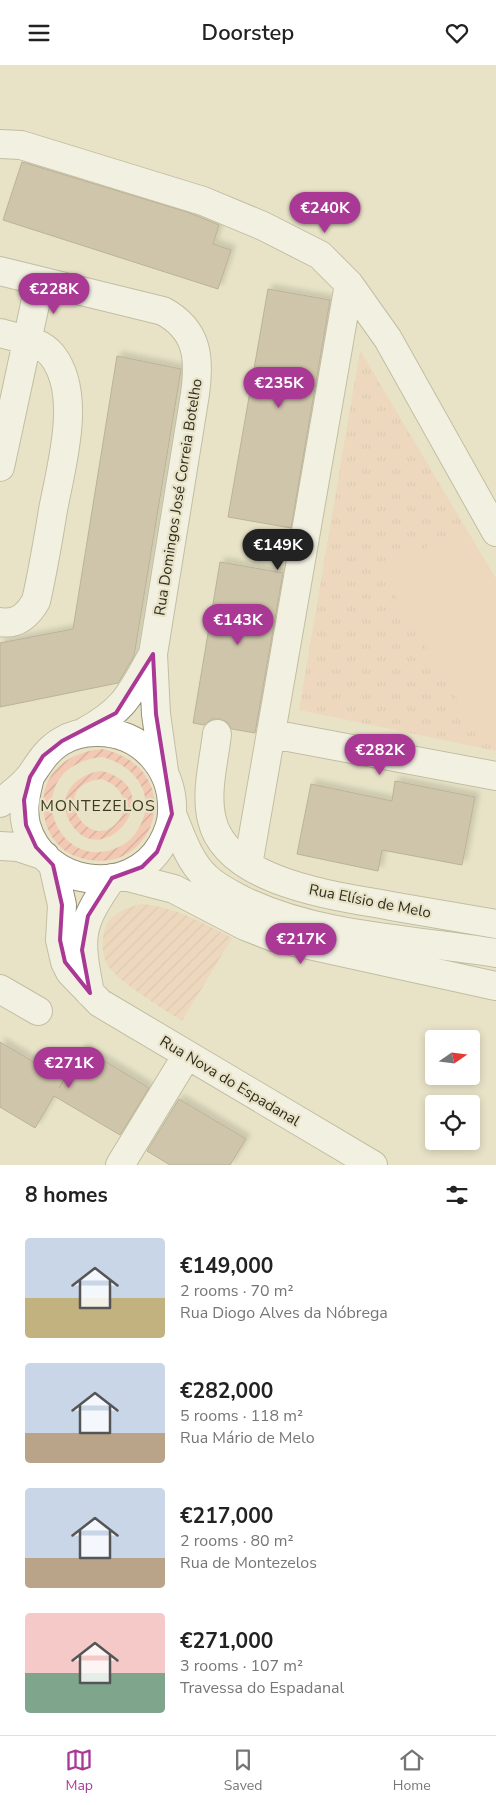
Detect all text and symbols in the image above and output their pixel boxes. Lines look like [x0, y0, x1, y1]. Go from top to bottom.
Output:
text: Doorstep [202, 18, 294, 48]
icon: menu [25, 19, 53, 47]
icon: heart [443, 19, 471, 47]
pin: €240K [290, 191, 360, 234]
text: €240K [300, 197, 350, 219]
pin: €228K [19, 273, 89, 315]
text: €228K [29, 278, 79, 300]
pin: €235K [244, 367, 314, 409]
text: €235K [254, 372, 304, 394]
street label: Rua Domingos José Correia Botelho [149, 377, 207, 617]
pin: €149K [243, 529, 313, 571]
text: €149K [253, 534, 303, 556]
pin: €143K [203, 603, 273, 646]
text: €143K [213, 609, 263, 631]
pin: €282K [345, 733, 415, 776]
text: €282K [355, 739, 405, 761]
district label: MONTEZELOS [40, 795, 156, 817]
street label: Rua Elísio de Melo [307, 879, 433, 923]
pin: €217K [266, 923, 336, 965]
text: €217K [276, 928, 326, 950]
north arrow [425, 1030, 480, 1085]
map controls [425, 1030, 480, 1150]
street label: Rua Nova do Espadanal [156, 1031, 304, 1131]
pin: €271K [34, 1047, 104, 1089]
text: €271K [44, 1052, 94, 1074]
button: locate [425, 1095, 480, 1150]
text: 8 homes [25, 1181, 108, 1209]
icon: filters [443, 1181, 471, 1209]
text: €149,000 [180, 1252, 273, 1280]
icon: home [65, 1258, 125, 1318]
text: 2 rooms · 70 m² [180, 1280, 293, 1302]
text: Rua Diogo Alves da Nóbrega [180, 1302, 388, 1324]
text: €282,000 [180, 1377, 273, 1405]
icon: home [65, 1383, 125, 1443]
text: 5 rooms · 118 m² [180, 1405, 303, 1427]
text: Rua Mário de Melo [180, 1427, 315, 1449]
text: €217,000 [180, 1502, 273, 1530]
icon: home [65, 1508, 125, 1568]
text: 2 rooms · 80 m² [180, 1530, 293, 1552]
text: Rua de Montezelos [180, 1552, 317, 1574]
text: €271,000 [180, 1627, 273, 1655]
icon: home [65, 1633, 125, 1693]
text: 3 rooms · 107 m² [180, 1655, 303, 1677]
text: Travessa do Espadanal [180, 1677, 344, 1699]
tab: Map [65, 1746, 93, 1795]
tab: Saved [224, 1746, 262, 1795]
tab: Home [393, 1746, 431, 1795]

